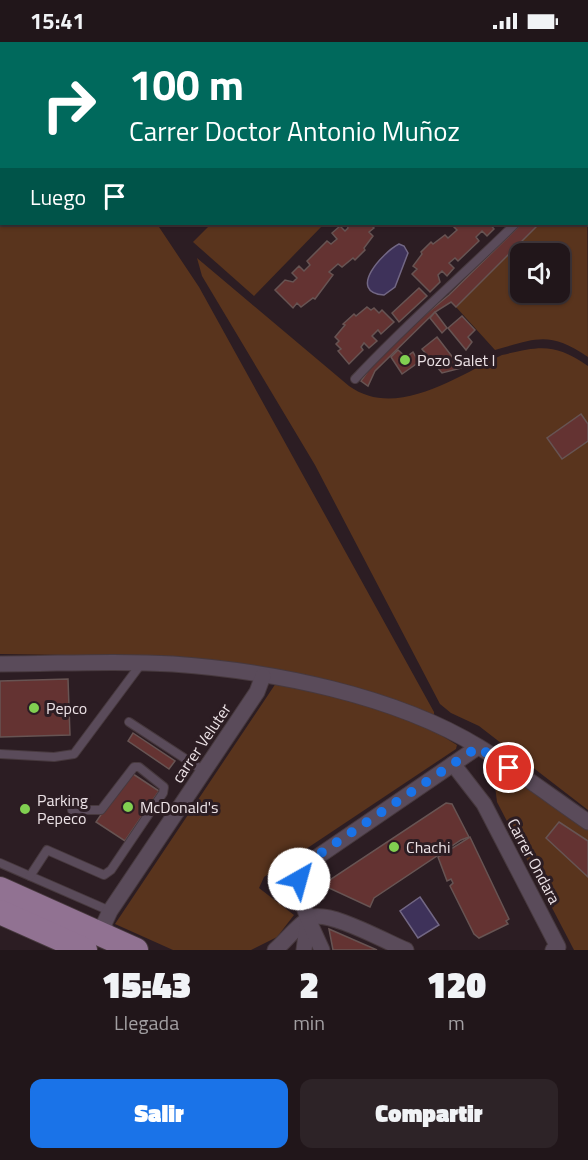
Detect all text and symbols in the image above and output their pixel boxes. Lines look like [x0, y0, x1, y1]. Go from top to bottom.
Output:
text: 15:41 [30, 4, 85, 38]
text: 100 m [129, 52, 244, 116]
icon: right [30, 66, 108, 144]
text: Carrer Doctor Antonio Muñoz [129, 110, 460, 151]
text: Luego [30, 180, 86, 214]
icon: arrive [98, 180, 131, 213]
map controls [510, 243, 570, 303]
button: sound [510, 243, 570, 303]
place label: Pozo Salet I [417, 348, 496, 372]
marker: Pozo Salet I [398, 353, 412, 367]
place label: Pepco [46, 696, 87, 720]
street label: carrer Veluter [166, 698, 237, 788]
marker: Pepco [27, 701, 41, 715]
pin [483, 742, 534, 793]
icon: arrive [492, 751, 525, 784]
place label: Parking Pepeco [37, 788, 88, 830]
place label: McDonald's [140, 795, 219, 819]
marker: McDonald's [121, 800, 135, 814]
marker: Parking Pepeco [18, 802, 32, 816]
street label: Carrer Ondara [501, 814, 567, 908]
place label: Chachi [406, 835, 450, 859]
marker: Chachi [387, 840, 401, 854]
position arrow [267, 847, 331, 911]
text: 15:43 [102, 957, 191, 1012]
text: 2 [299, 957, 319, 1012]
text: 120 [427, 957, 486, 1012]
text: Llegada [114, 1007, 179, 1038]
text: min [293, 1007, 325, 1038]
text: m [448, 1007, 465, 1038]
button: Salir [30, 1079, 288, 1148]
button: Compartir [300, 1079, 558, 1148]

